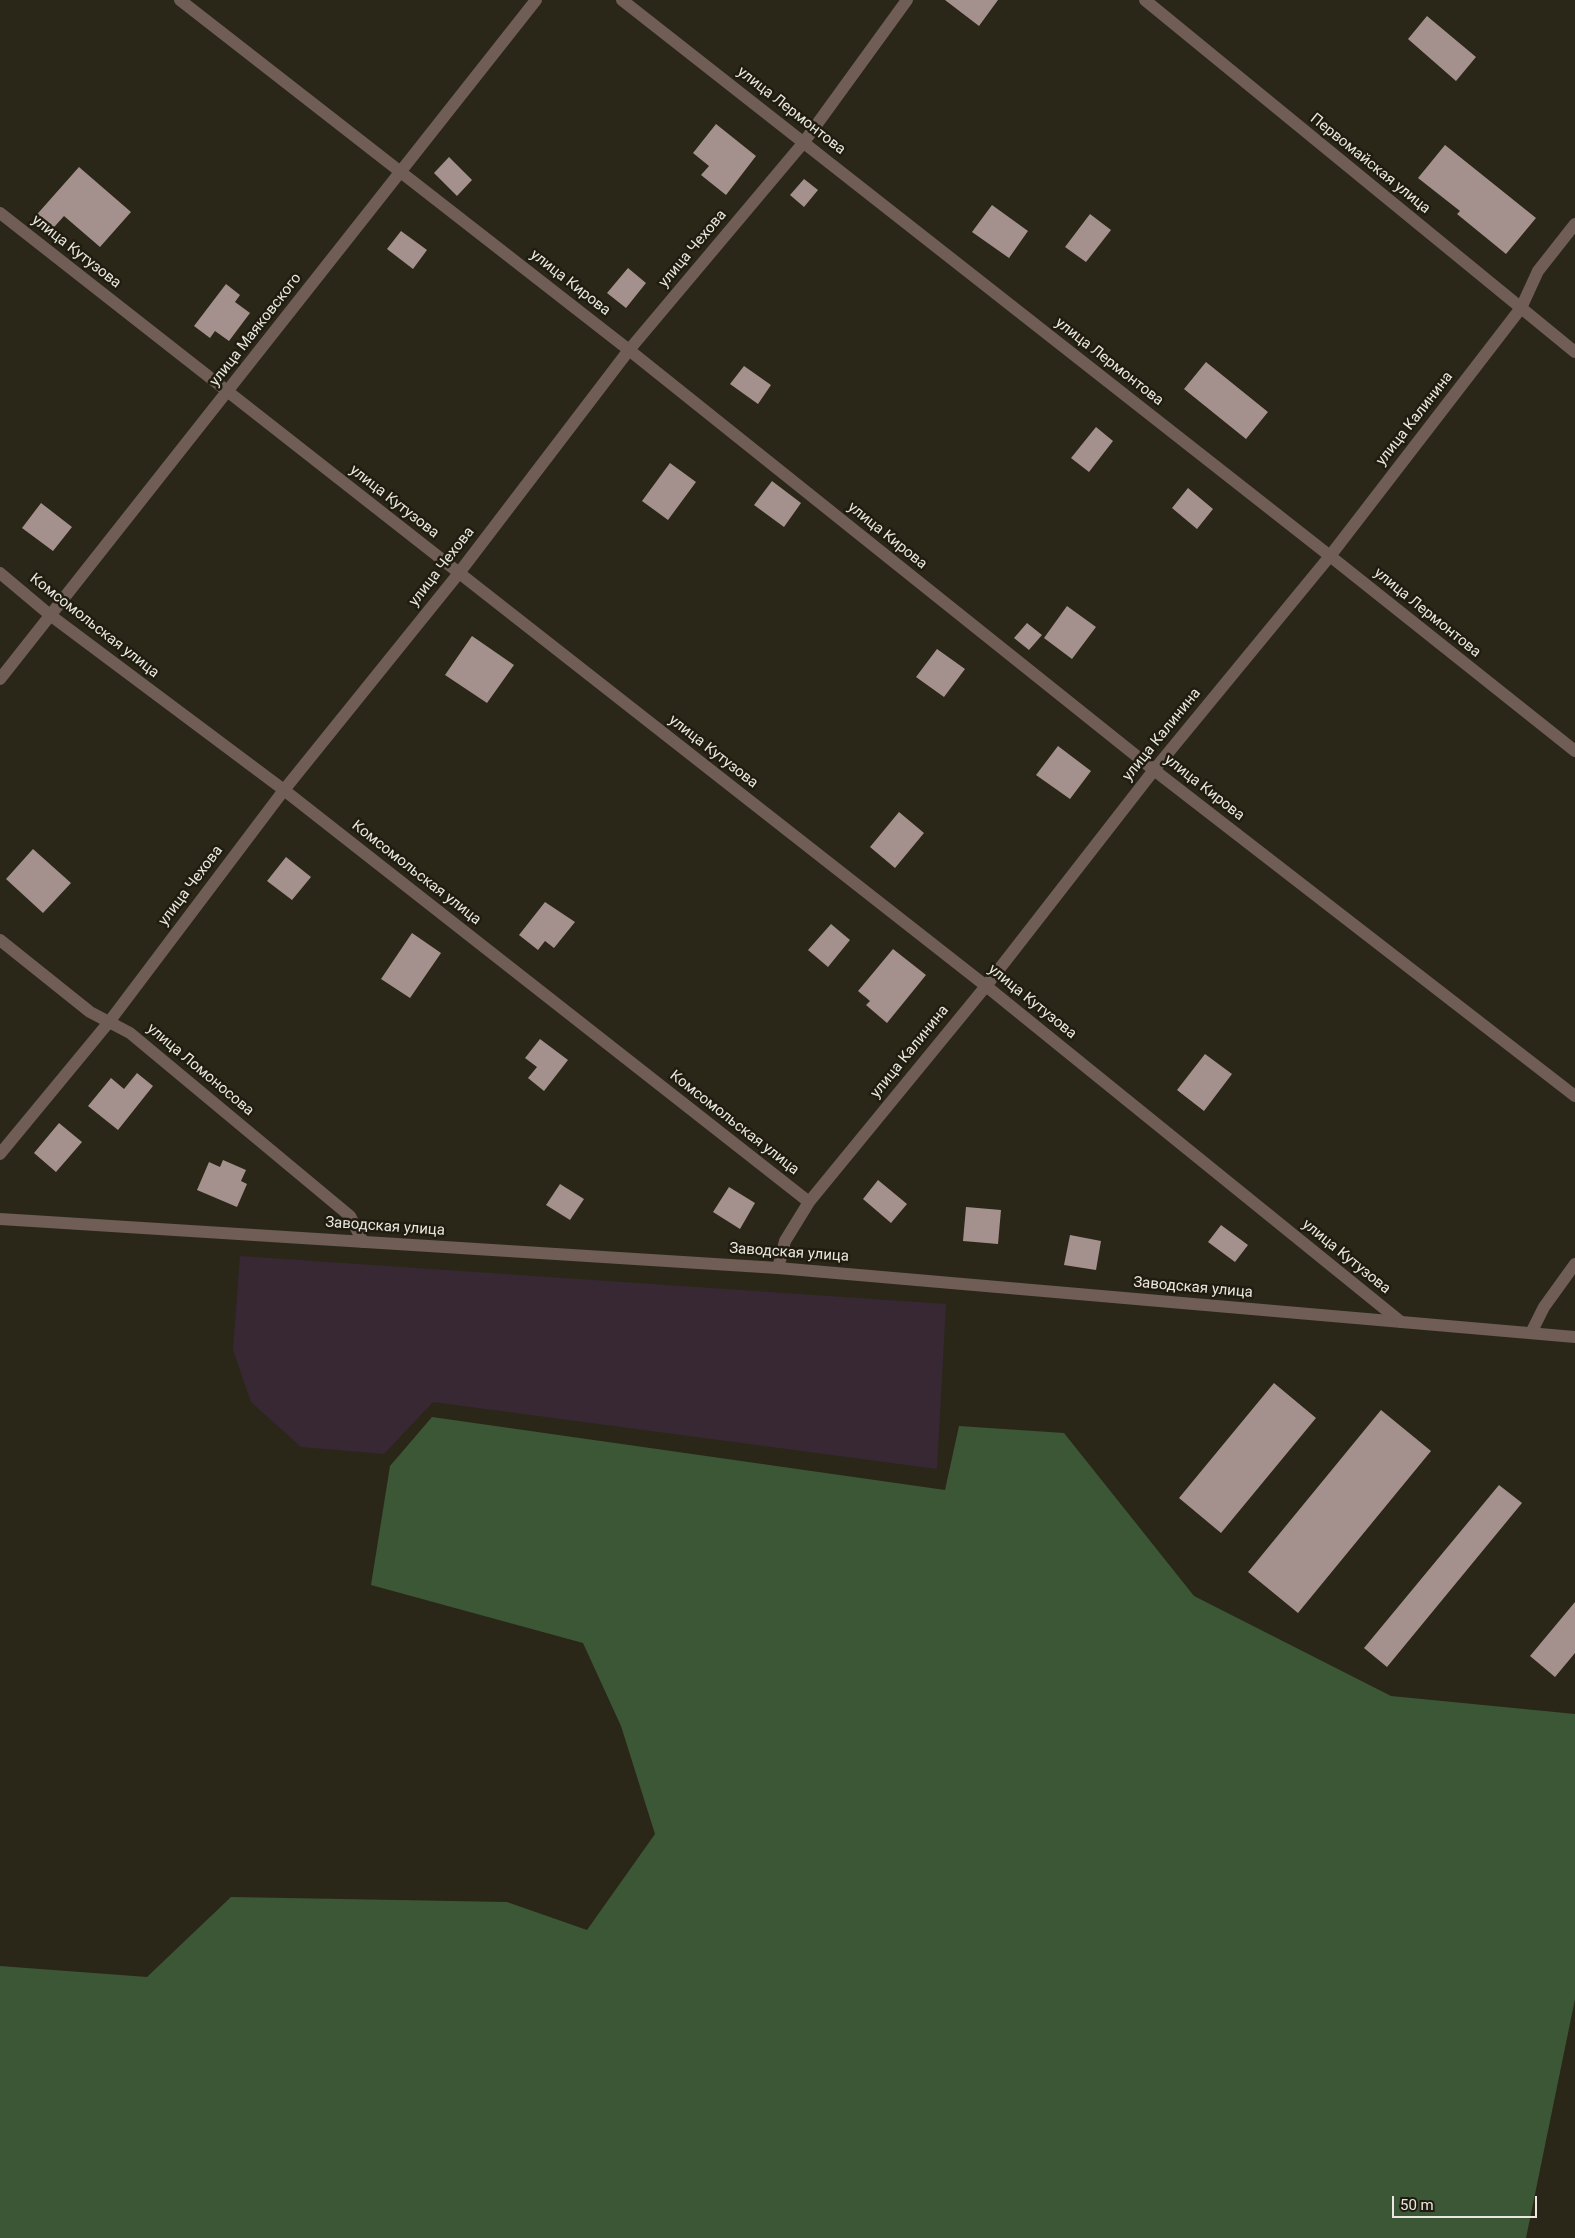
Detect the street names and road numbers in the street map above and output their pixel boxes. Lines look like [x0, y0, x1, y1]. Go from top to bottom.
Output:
street label: улица Лермонтова [733, 63, 849, 159]
street label: Первомайская улица [1306, 110, 1434, 218]
street label: улица Чехова [655, 207, 731, 291]
street label: улица Кутузова [28, 211, 124, 293]
street label: улица Кирова [526, 246, 614, 320]
street label: улица Маяковского [206, 270, 306, 390]
street label: улица Лермонтова [1051, 314, 1167, 410]
street label: улица Калинина [1373, 368, 1457, 470]
street label: улица Кутузова [346, 461, 442, 543]
street label: улица Кирова [844, 499, 930, 573]
street label: улица Чехова [405, 524, 479, 610]
street label: улица Лермонтова [1370, 564, 1484, 662]
street label: Комсомольская улица [26, 570, 162, 682]
street label: улица Калинина [1119, 685, 1205, 785]
street label: улица Кутузова [665, 711, 761, 793]
street label: улица Кирова [1160, 751, 1248, 825]
street label: Комсомольская улица [348, 817, 484, 929]
street label: улица Чехова [155, 842, 227, 930]
street label: улица Кутузова [984, 961, 1080, 1043]
street label: улица Калинина [867, 1002, 953, 1102]
street label: улица Ломоносова [143, 1020, 257, 1120]
street label: Комсомольская улица [666, 1067, 802, 1179]
street label: Заводская улица [325, 1214, 445, 1240]
street label: улица Кутузова [1298, 1216, 1394, 1298]
street label: Заводская улица [729, 1240, 849, 1266]
street label: Заводская улица [1132, 1274, 1254, 1302]

